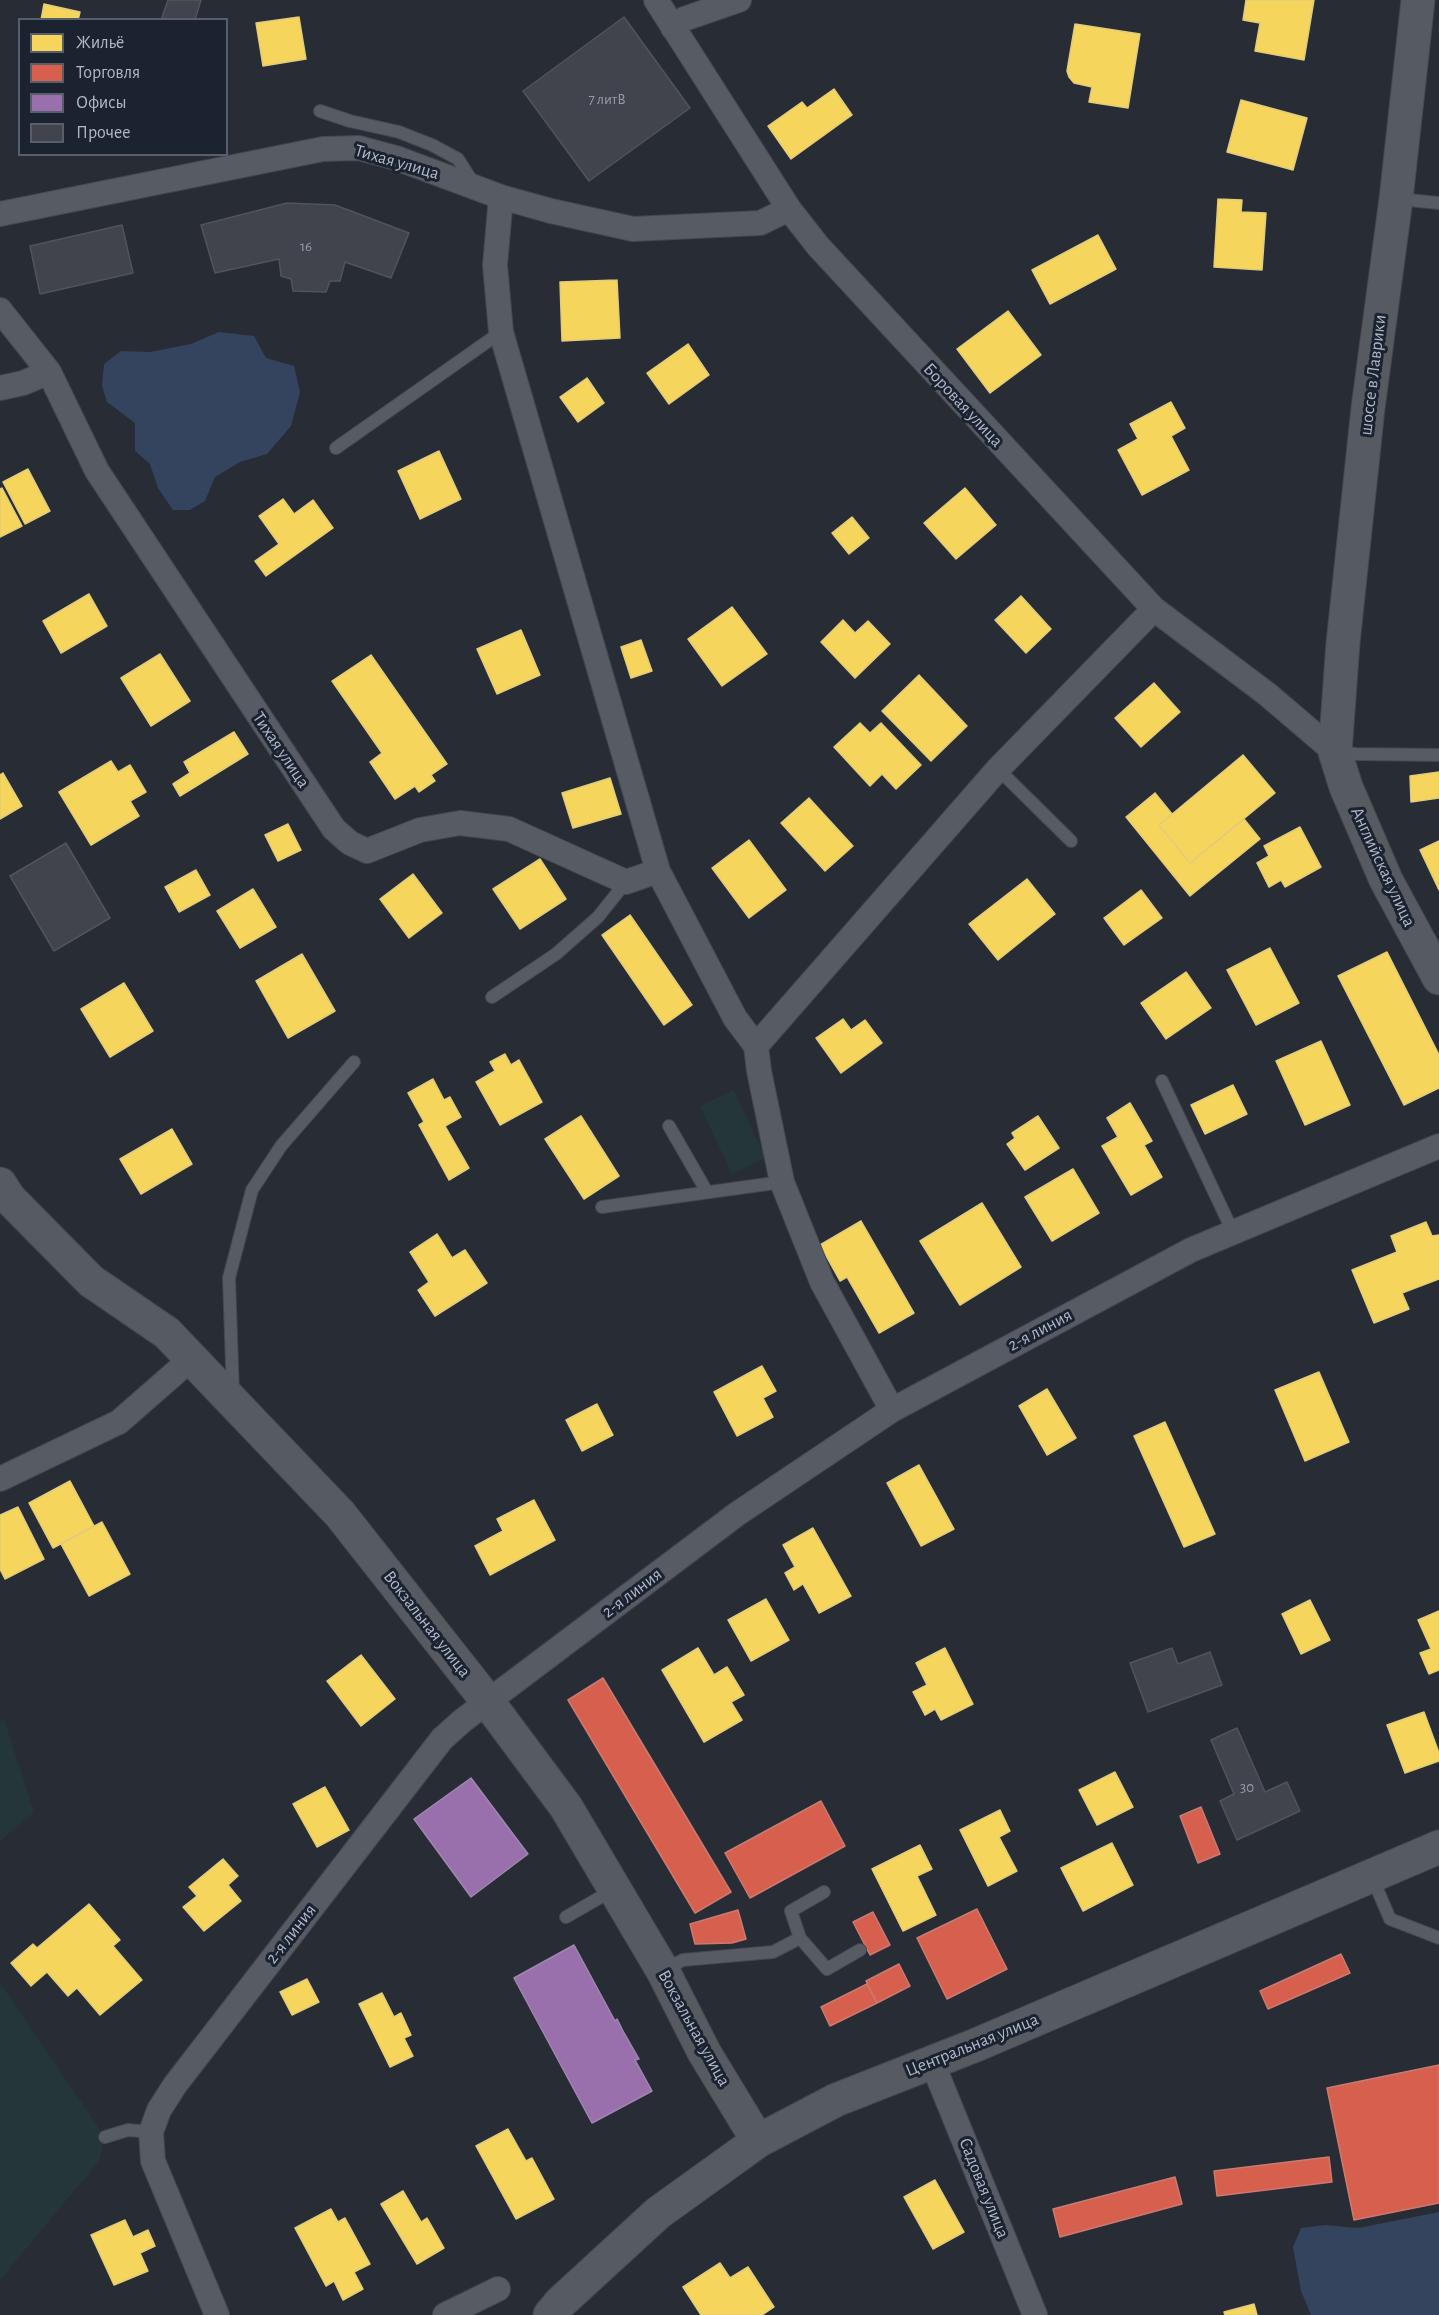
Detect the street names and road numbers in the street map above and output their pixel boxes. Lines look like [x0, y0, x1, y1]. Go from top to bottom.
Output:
street label: Тихая улица [352, 140, 442, 184]
street label: шоссе в Лаврики [1355, 313, 1391, 437]
street label: Боровая улица [919, 358, 1007, 452]
street label: Тихая улица [248, 708, 314, 792]
street label: Английская улица [1346, 804, 1420, 930]
street label: 2-я линия [1004, 1304, 1076, 1356]
street label: 2-я линия [598, 1563, 666, 1623]
street label: Вокзальная улица [379, 1566, 475, 1682]
street label: 2-я линия [261, 1900, 321, 1968]
street label: Вокзальная улица [653, 1966, 735, 2090]
street label: Центральная улица [902, 2008, 1042, 2082]
street label: Садовая улица [954, 2135, 1014, 2241]

